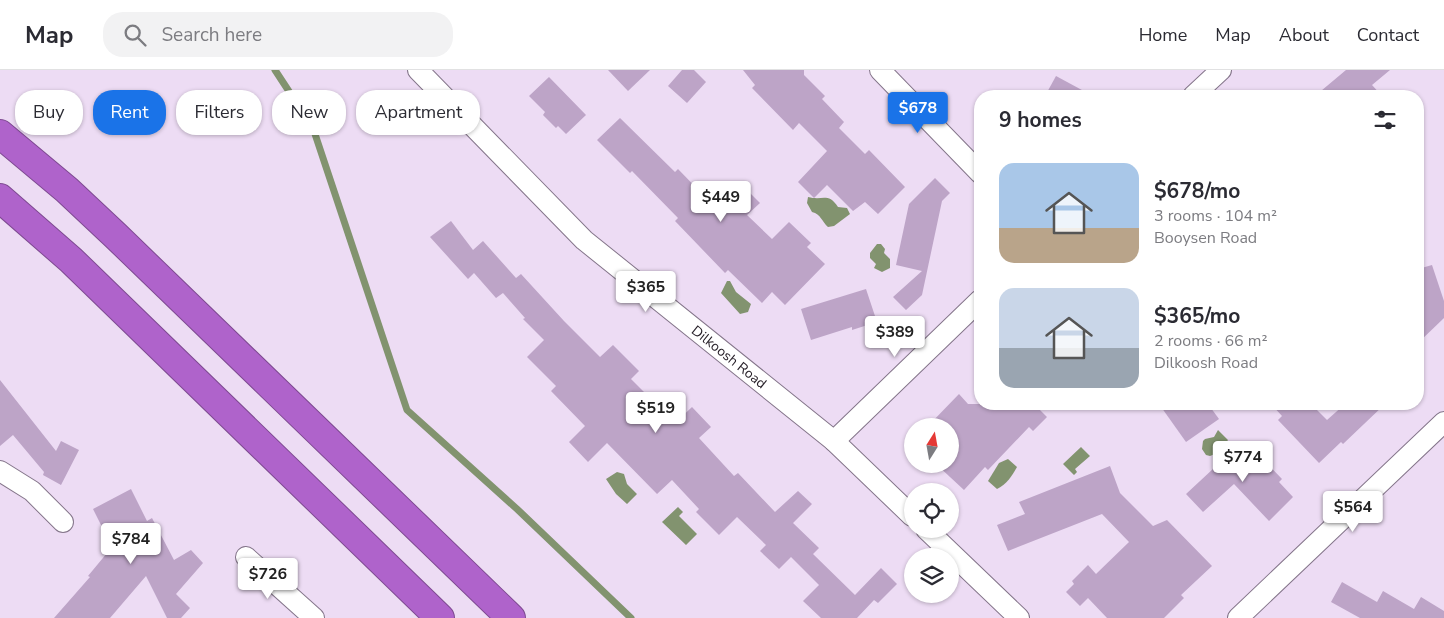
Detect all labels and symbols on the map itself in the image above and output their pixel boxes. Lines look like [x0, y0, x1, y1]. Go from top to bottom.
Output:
pin: $678 [888, 92, 948, 134]
pin: $449 [691, 180, 751, 223]
pin: $365 [616, 270, 676, 313]
pin: $389 [865, 316, 925, 358]
street label: Dilkoosh Road [687, 321, 770, 393]
pin: $519 [626, 392, 686, 434]
north arrow [904, 418, 959, 472]
pin: $774 [1213, 440, 1273, 483]
pin: $564 [1323, 490, 1383, 533]
pin: $784 [101, 522, 161, 565]
pin: $726 [238, 558, 298, 600]

